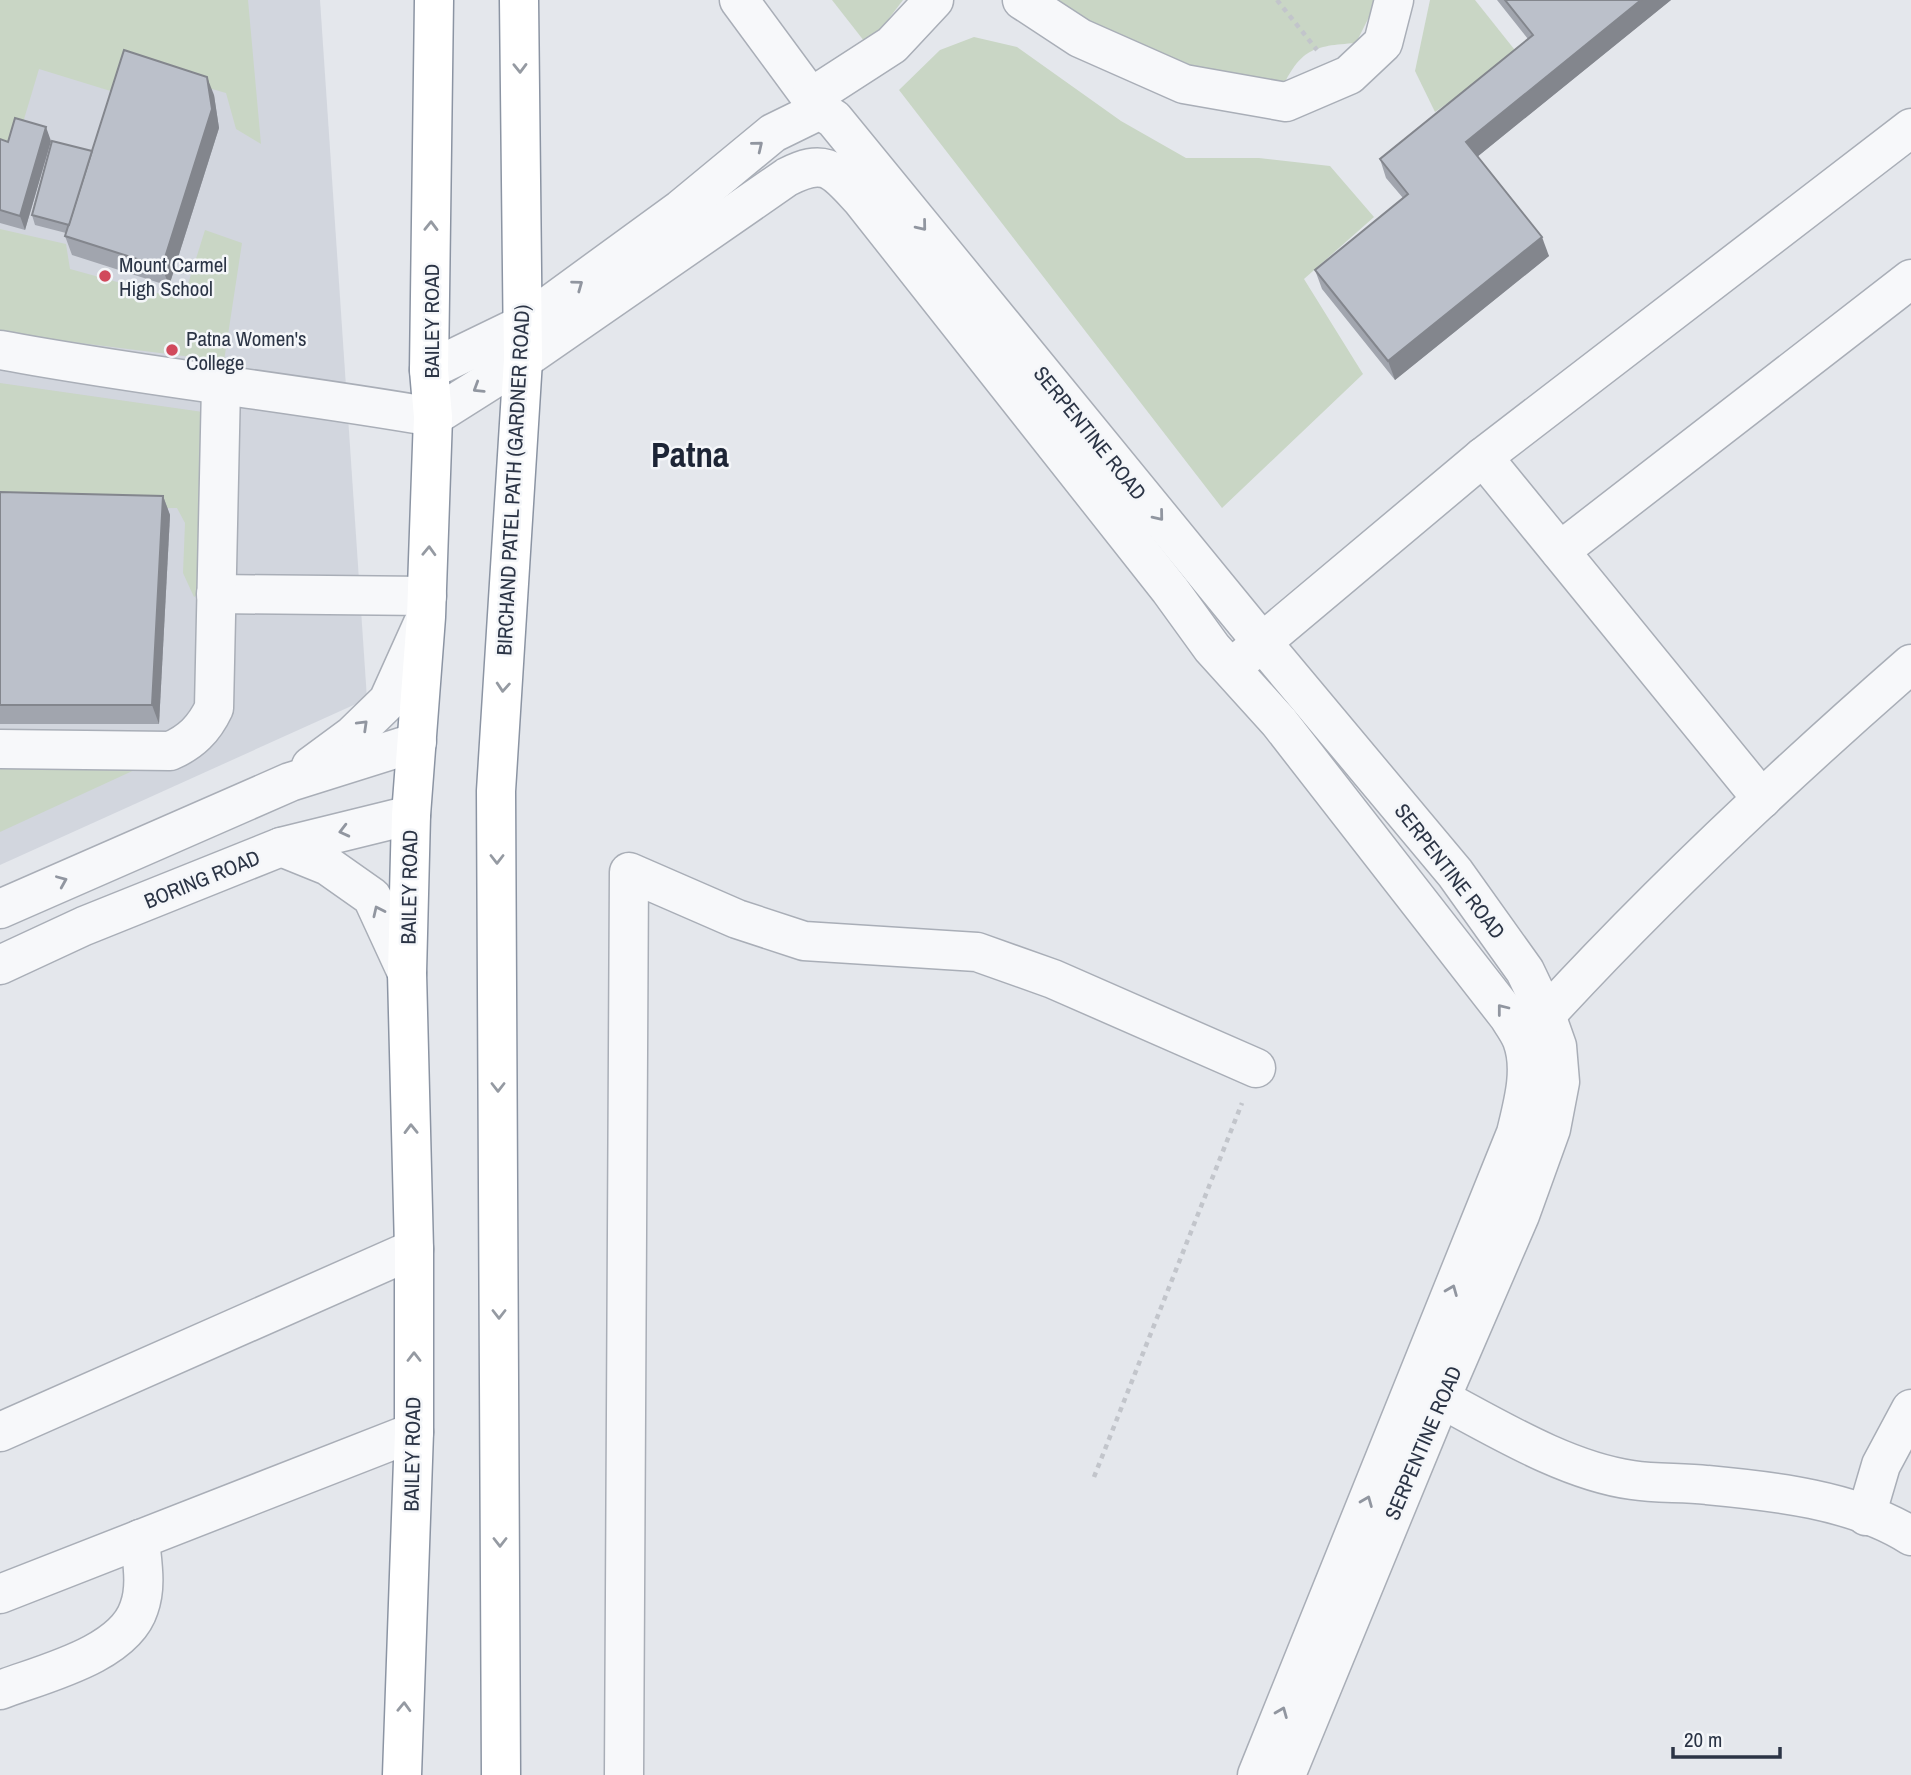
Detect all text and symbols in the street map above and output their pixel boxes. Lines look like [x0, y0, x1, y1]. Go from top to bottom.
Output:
one-way arrow [512, 63, 527, 74]
one-way arrow [749, 142, 762, 154]
one-way arrow [914, 218, 926, 231]
one-way arrow [423, 220, 439, 231]
place label: Mount Carmel High School [119, 250, 227, 303]
street label: BAILEY ROAD [417, 264, 446, 378]
marker: Mount Carmel High School [97, 268, 113, 284]
one-way arrow [570, 281, 583, 293]
street label: BIRCHAND PATEL PATH (GARDNER ROAD) [489, 304, 537, 656]
place label: Patna Women's College [186, 324, 307, 377]
marker: Patna Women's College [164, 342, 180, 358]
street label: SERPENTINE ROAD [1027, 360, 1153, 506]
one-way arrow [473, 380, 486, 393]
district label: Patna [651, 431, 729, 478]
one-way arrow [1150, 509, 1163, 521]
one-way arrow [421, 546, 436, 557]
one-way arrow [495, 682, 510, 693]
one-way arrow [355, 720, 368, 733]
street label: SERPENTINE ROAD [1388, 797, 1512, 945]
one-way arrow [339, 823, 351, 837]
street label: BAILEY ROAD [394, 829, 424, 945]
street label: BORING ROAD [140, 843, 264, 915]
one-way arrow [489, 854, 504, 865]
one-way arrow [55, 875, 68, 889]
one-way arrow [373, 906, 387, 918]
one-way arrow [1498, 1004, 1511, 1016]
one-way arrow [490, 1082, 506, 1093]
one-way arrow [403, 1124, 419, 1134]
one-way arrow [1444, 1284, 1458, 1296]
one-way arrow [491, 1310, 507, 1320]
one-way arrow [406, 1351, 422, 1362]
street label: SERPENTINE ROAD [1377, 1362, 1469, 1524]
street label: BAILEY ROAD [397, 1396, 427, 1512]
one-way arrow [1359, 1495, 1373, 1508]
one-way arrow [492, 1537, 508, 1548]
one-way arrow [397, 1701, 412, 1712]
one-way arrow [1274, 1706, 1288, 1719]
scale bar [1673, 1716, 1780, 1760]
text: 20 m [1684, 1725, 1722, 1754]

